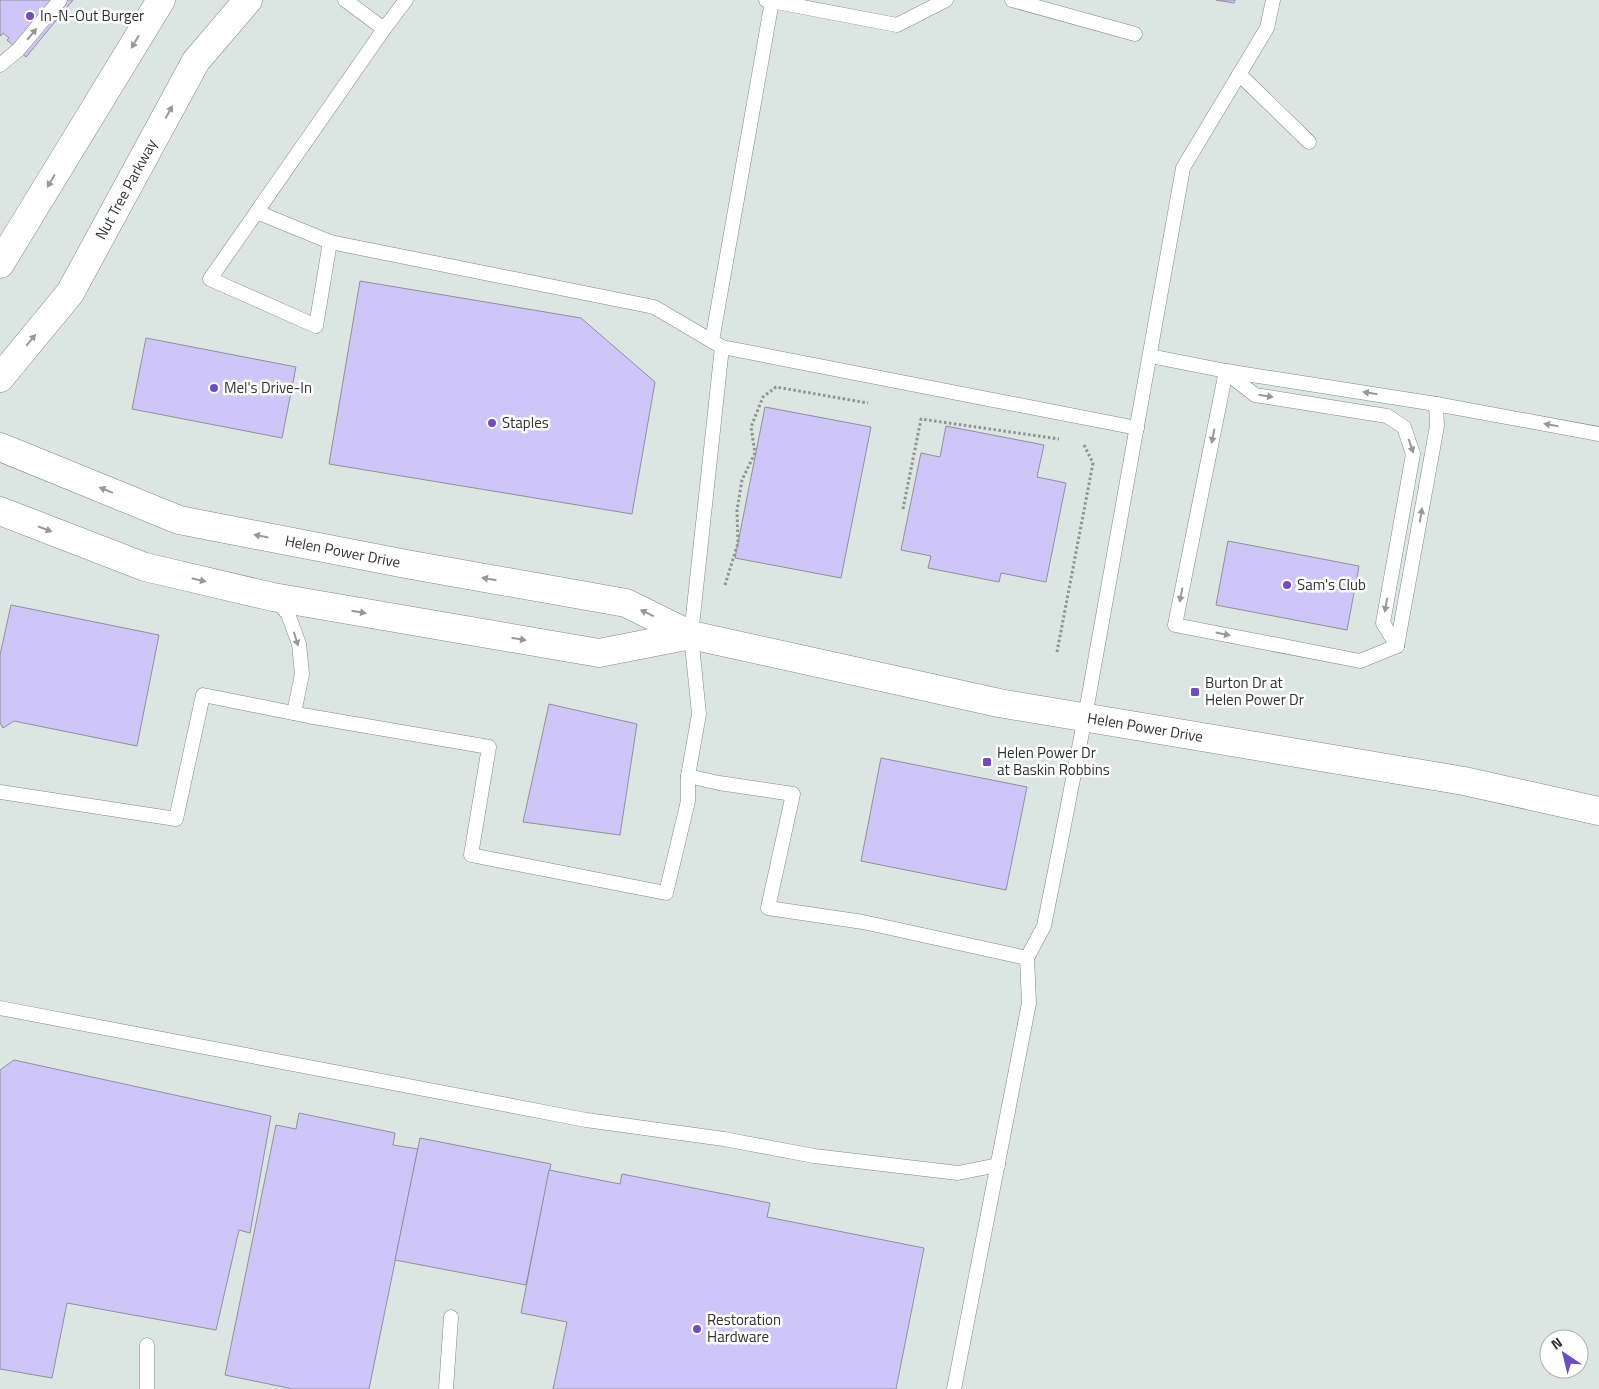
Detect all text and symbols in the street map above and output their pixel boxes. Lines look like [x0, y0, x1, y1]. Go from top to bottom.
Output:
place label: In-N-Out Burger [40, 4, 144, 27]
marker: In-N-Out Burger [24, 10, 36, 22]
one-way arrow [26, 28, 37, 41]
one-way arrow [131, 35, 140, 48]
one-way arrow [164, 105, 173, 119]
street label: Nut Tree Parkway [89, 135, 163, 244]
one-way arrow [46, 174, 56, 187]
one-way arrow [25, 334, 36, 347]
place label: Mel's Drive-In [224, 376, 312, 399]
marker: Mel's Drive-In [208, 382, 220, 394]
one-way arrow [1362, 389, 1378, 397]
one-way arrow [1259, 393, 1275, 401]
place label: Staples [502, 411, 549, 434]
marker: Staples [486, 417, 498, 429]
one-way arrow [1543, 420, 1559, 428]
one-way arrow [1208, 429, 1216, 445]
one-way arrow [1407, 439, 1415, 454]
one-way arrow [98, 486, 113, 494]
one-way arrow [1417, 507, 1425, 523]
one-way arrow [38, 525, 53, 533]
street label: Helen Power Drive [283, 529, 402, 574]
one-way arrow [252, 531, 268, 539]
place label: Sam's Club [1297, 573, 1366, 596]
one-way arrow [481, 574, 497, 582]
one-way arrow [192, 576, 207, 584]
marker: Sam's Club [1281, 579, 1293, 591]
one-way arrow [1176, 588, 1184, 604]
one-way arrow [1382, 598, 1390, 614]
one-way arrow [351, 608, 367, 616]
one-way arrow [640, 609, 655, 618]
one-way arrow [1215, 631, 1231, 639]
one-way arrow [293, 632, 301, 647]
one-way arrow [511, 636, 527, 644]
place label: Burton Dr at Helen Power Dr [1205, 671, 1304, 711]
marker: Burton Dr at Helen Power Dr [1189, 686, 1201, 698]
street label: Helen Power Drive [1086, 706, 1205, 748]
place label: Helen Power Dr at Baskin Robbins [997, 741, 1110, 781]
marker: Helen Power Dr at Baskin Robbins [981, 756, 993, 768]
place label: Restoration Hardware [707, 1308, 781, 1348]
marker: Restoration Hardware [691, 1323, 703, 1335]
north arrow [1539, 1329, 1589, 1379]
text: N [1546, 1332, 1566, 1354]

